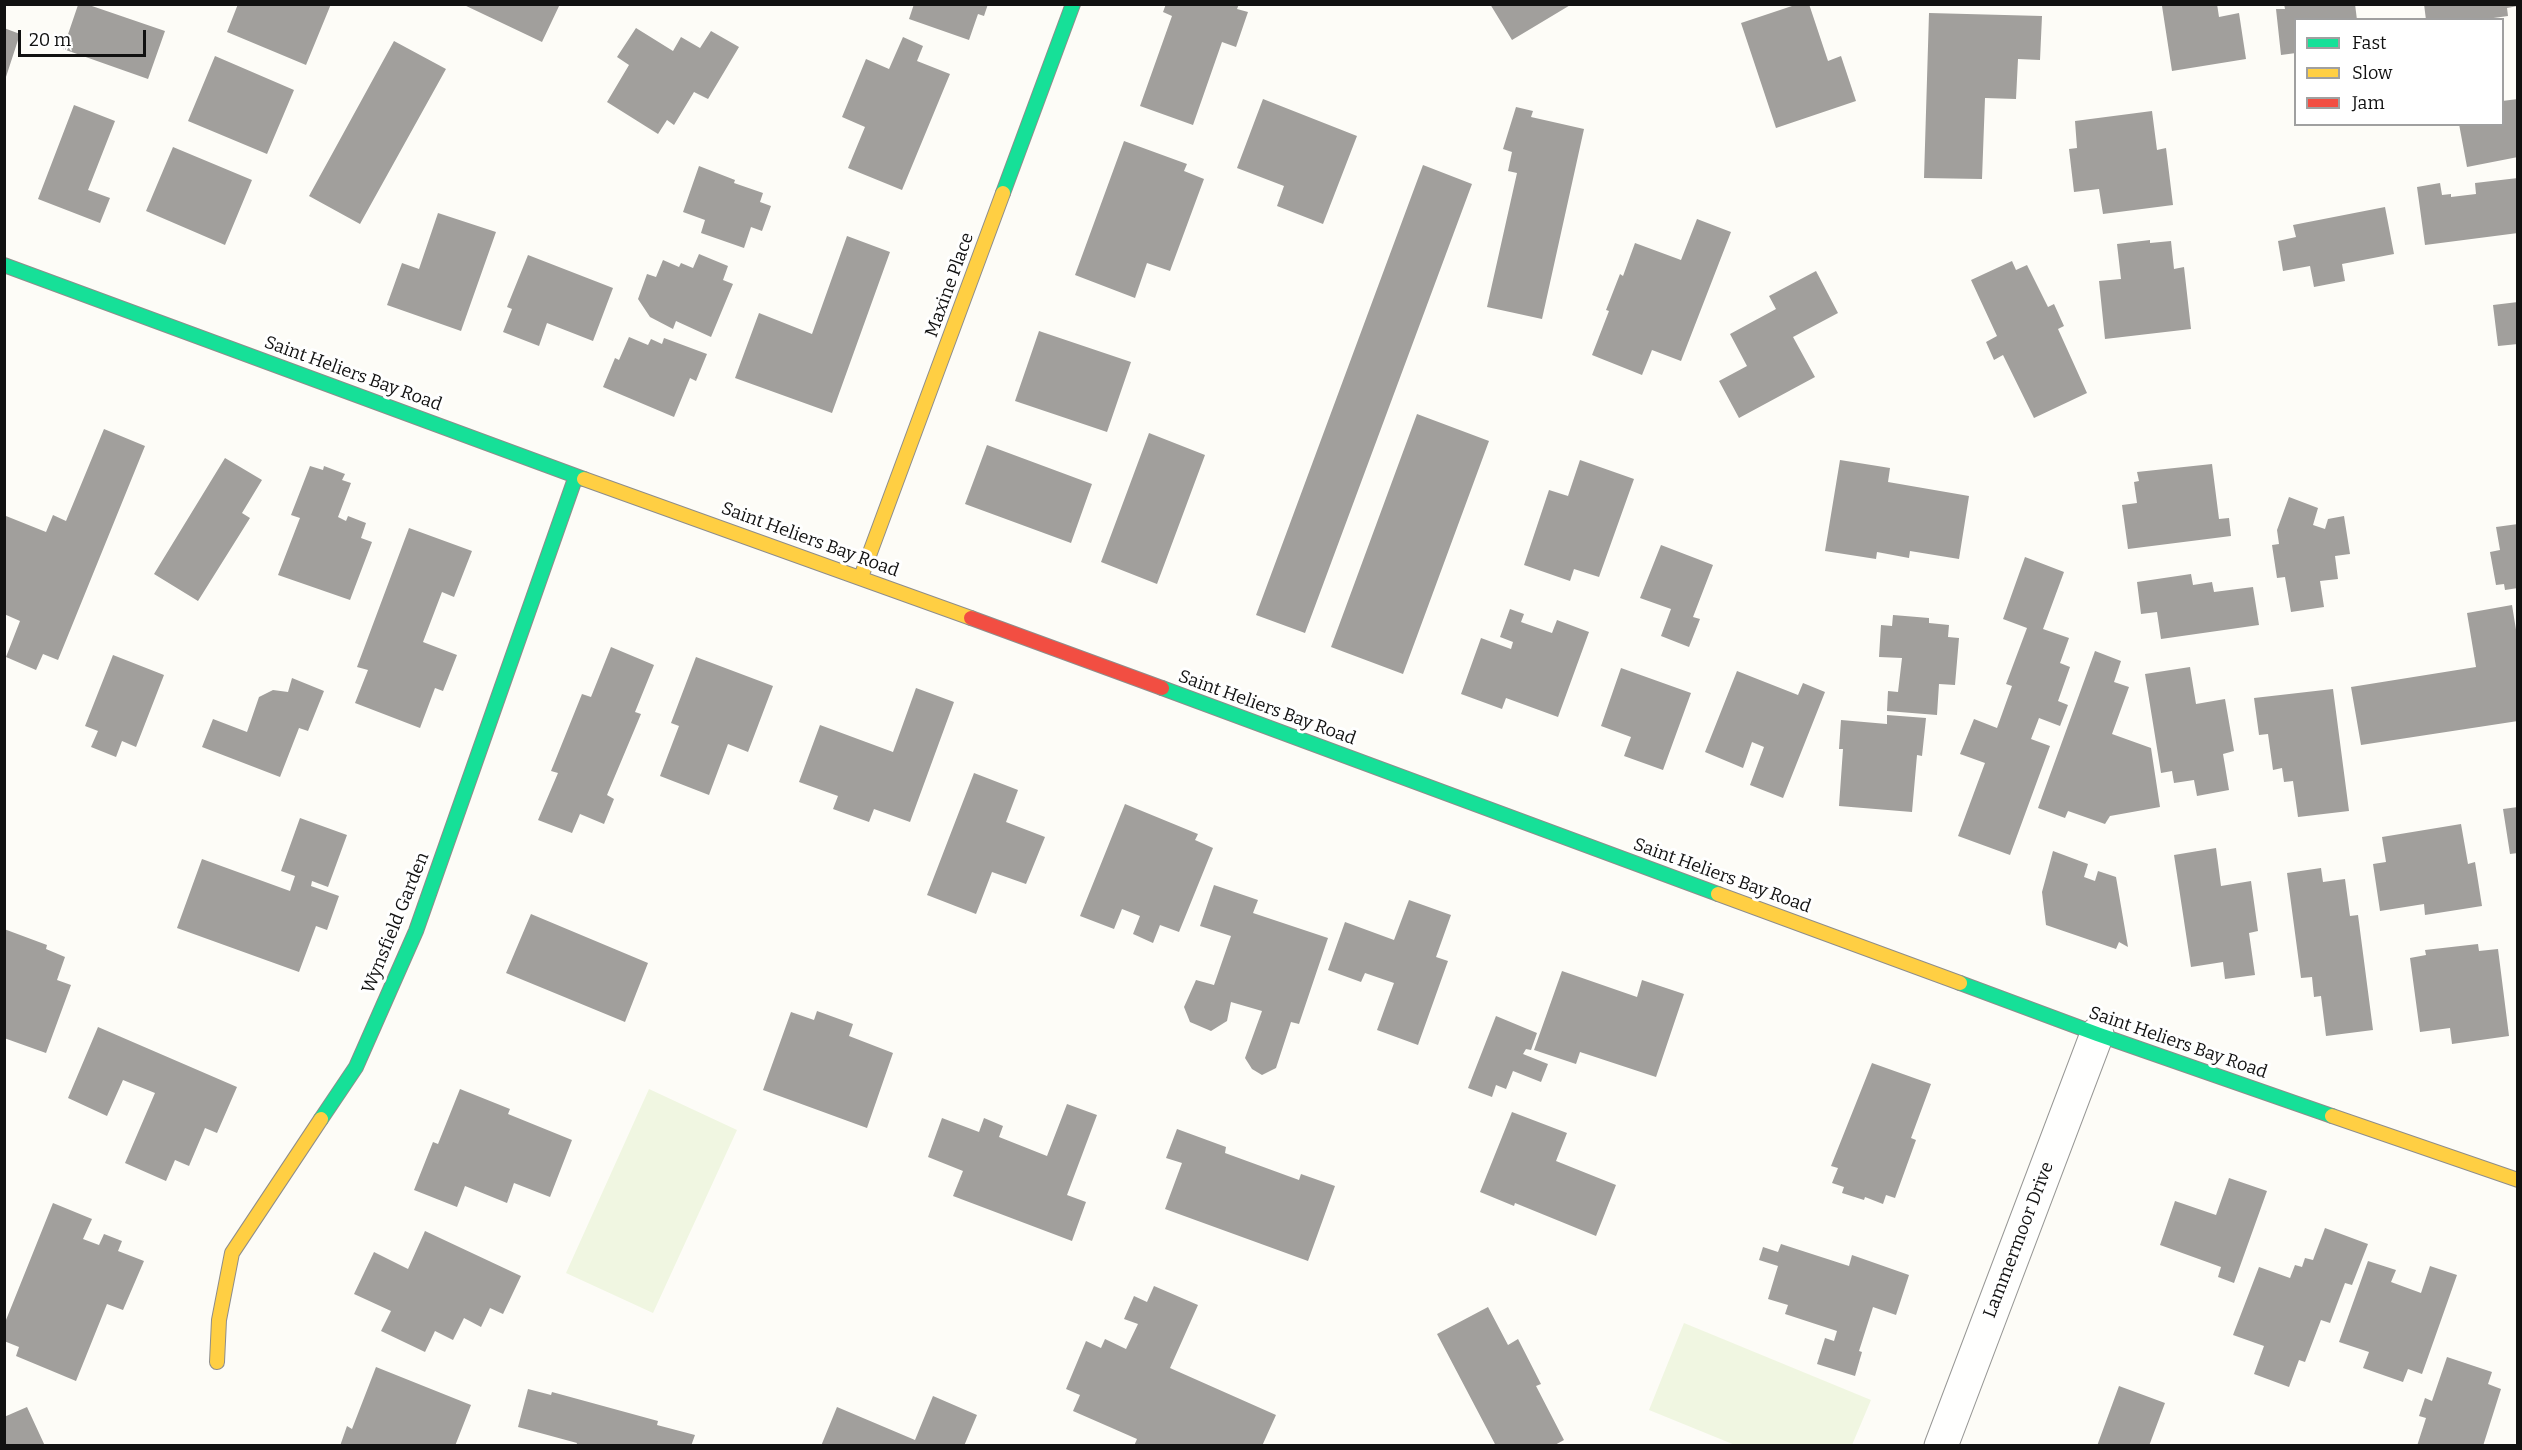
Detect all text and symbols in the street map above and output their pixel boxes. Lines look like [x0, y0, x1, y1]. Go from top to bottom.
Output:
scale bar [21, 18, 148, 56]
legend [2294, 18, 2504, 126]
text: 20 m [29, 29, 71, 51]
text: Fast [2352, 32, 2387, 54]
text: Slow [2352, 62, 2392, 84]
text: Jam [2352, 92, 2385, 114]
street label: Maxine Place [921, 230, 979, 340]
street label: Saint Heliers Bay Road [261, 332, 445, 416]
street label: Saint Heliers Bay Road [718, 498, 902, 582]
street label: Saint Heliers Bay Road [1175, 666, 1359, 750]
street label: Saint Heliers Bay Road [1630, 834, 1814, 918]
street label: Wynsfield Garden [358, 849, 434, 997]
street label: Saint Heliers Bay Road [2086, 1002, 2270, 1084]
street label: Lammermoor Drive [1979, 1159, 2059, 1321]

